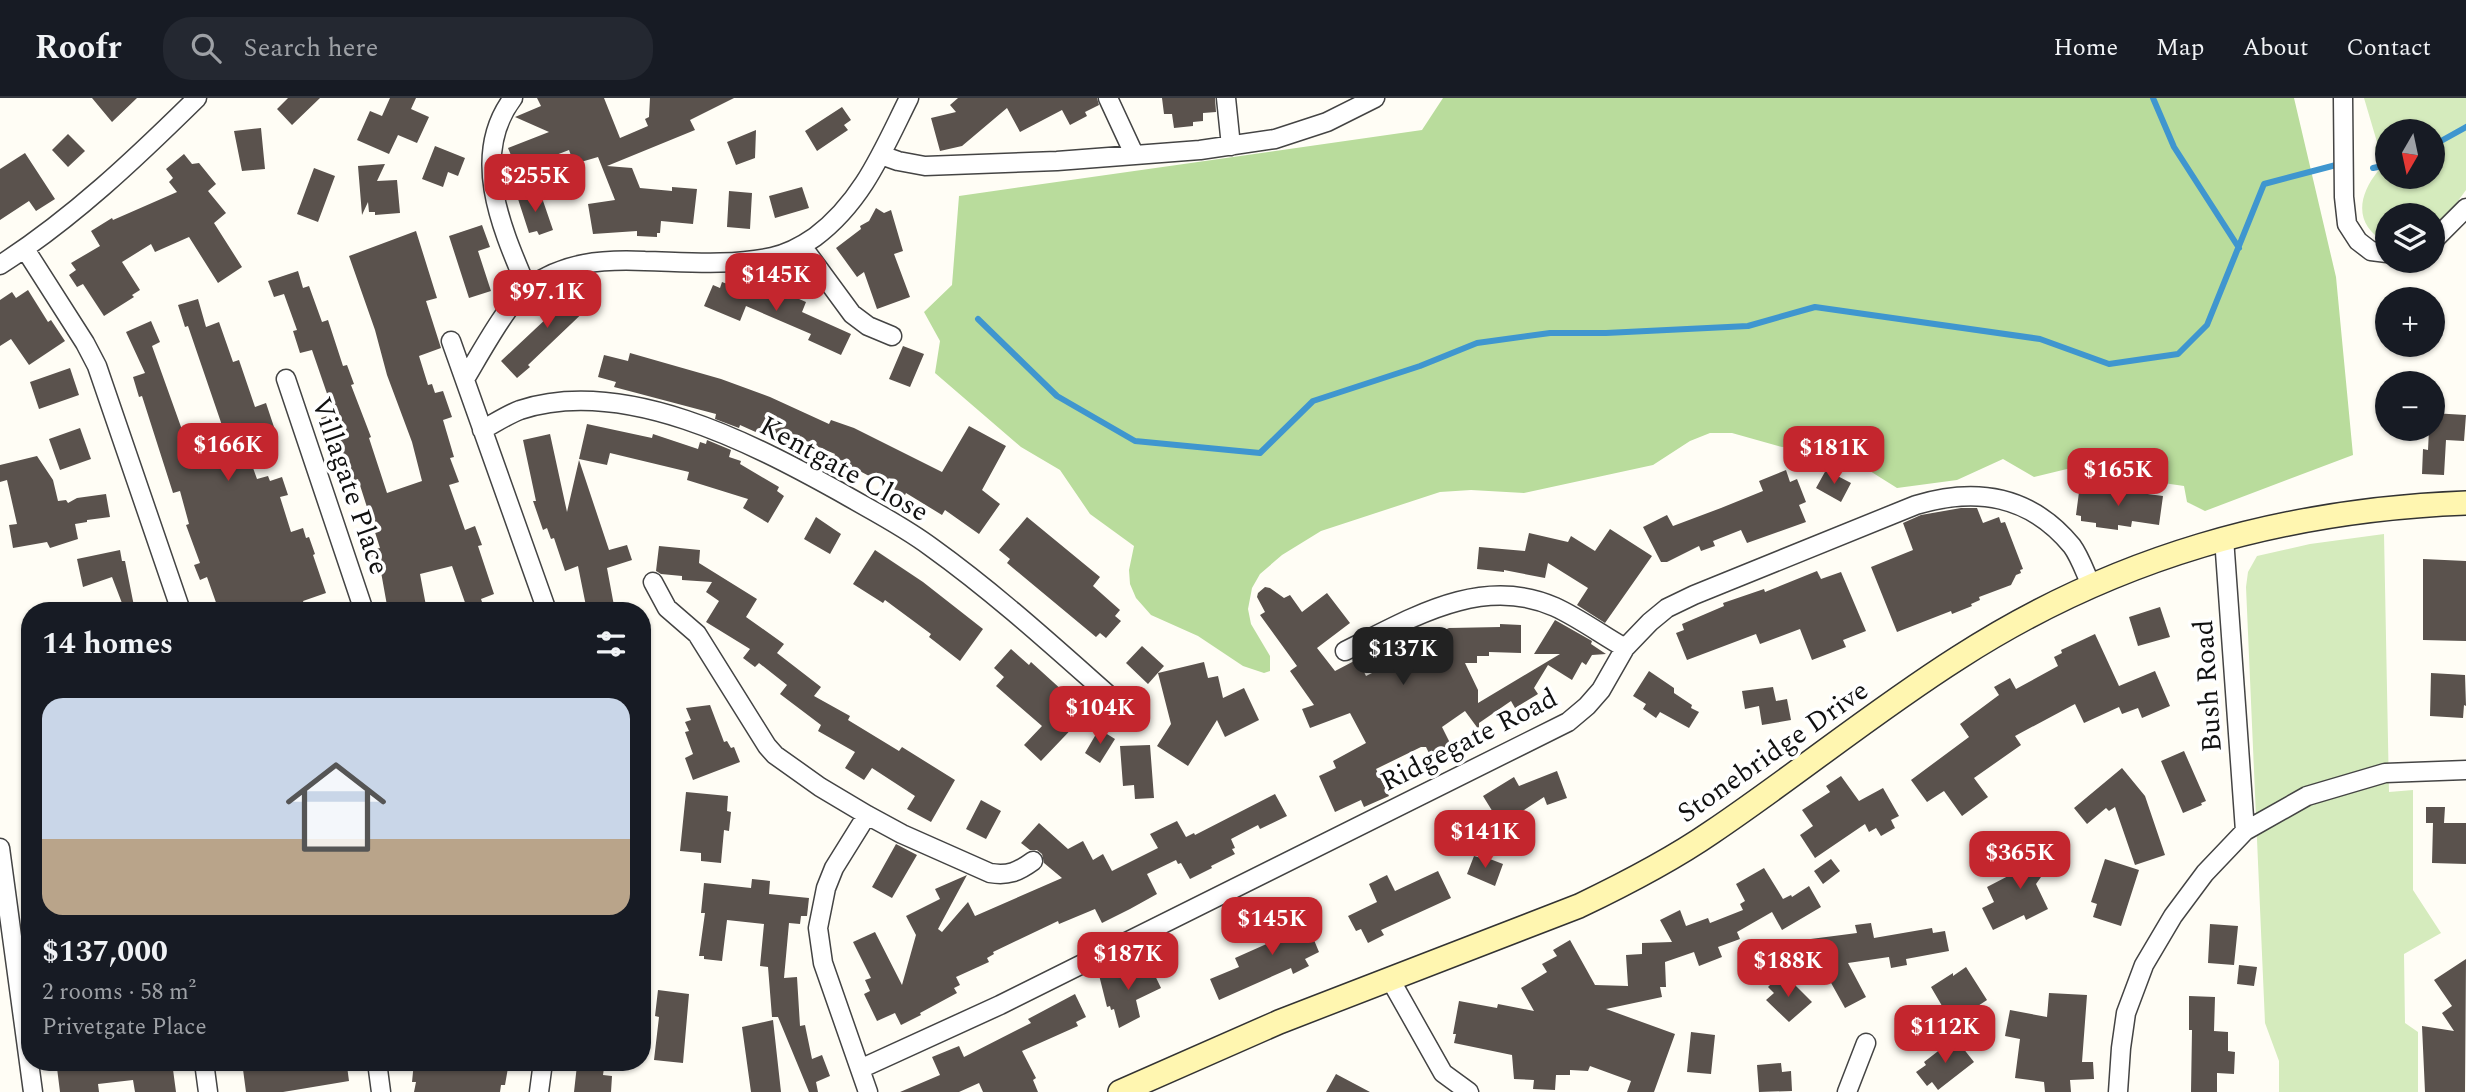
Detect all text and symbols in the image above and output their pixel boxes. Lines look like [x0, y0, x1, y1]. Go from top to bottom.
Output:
search box [163, 17, 653, 80]
text: Roofr [35, 23, 121, 73]
text: Search here [243, 28, 378, 68]
icon: search [187, 29, 225, 67]
text: Home [2053, 30, 2118, 66]
text: Map [2156, 30, 2204, 66]
text: About [2242, 30, 2308, 66]
text: Contact [2346, 30, 2431, 66]
north arrow [2375, 119, 2445, 189]
map controls [2375, 119, 2445, 441]
pin: $255K [486, 155, 584, 214]
text: $255K [500, 159, 570, 194]
button: layers [2375, 203, 2445, 273]
pin: $145K [727, 254, 825, 313]
text: $145K [741, 258, 811, 293]
pin: $97.1K [490, 271, 604, 330]
text: $97.1K [509, 275, 585, 310]
button: + [2375, 287, 2445, 357]
button: − [2375, 371, 2445, 441]
street label: Villagate Place [299, 391, 401, 581]
street label: Kentgate Close [751, 405, 937, 533]
pin: $166K [179, 424, 277, 483]
pin: $181K [1785, 426, 1883, 486]
text: $166K [193, 428, 263, 463]
text: $181K [1799, 431, 1869, 466]
pin: $165K [2069, 448, 2167, 508]
text: $165K [2083, 453, 2153, 488]
street label: Bush Road [2182, 618, 2234, 754]
text: 14 homes [42, 621, 173, 667]
icon: filters [592, 625, 630, 663]
pin: $137K [1354, 628, 1452, 687]
text: $137K [1368, 632, 1438, 667]
street label: Stonebridge Drive [1668, 670, 1878, 834]
street label: Ridgegate Road [1373, 677, 1565, 803]
pin: $104K [1051, 686, 1149, 746]
text: $104K [1065, 691, 1135, 726]
icon: home [273, 744, 399, 870]
pin: $141K [1436, 810, 1534, 870]
text: $141K [1450, 815, 1520, 850]
pin: $365K [1971, 832, 2069, 891]
text: $365K [1985, 836, 2055, 871]
pin: $145K [1223, 898, 1321, 957]
text: $145K [1237, 902, 1307, 937]
text: $137,000 [42, 929, 168, 975]
pin: $187K [1079, 932, 1177, 992]
text: $187K [1093, 937, 1163, 972]
pin: $188K [1739, 940, 1837, 999]
text: $188K [1753, 944, 1823, 979]
text: 2 rooms · 58 m² [42, 975, 196, 1010]
pin: $112K [1896, 1006, 1994, 1065]
text: Privetgate Place [42, 1010, 207, 1045]
text: $112K [1910, 1010, 1980, 1045]

